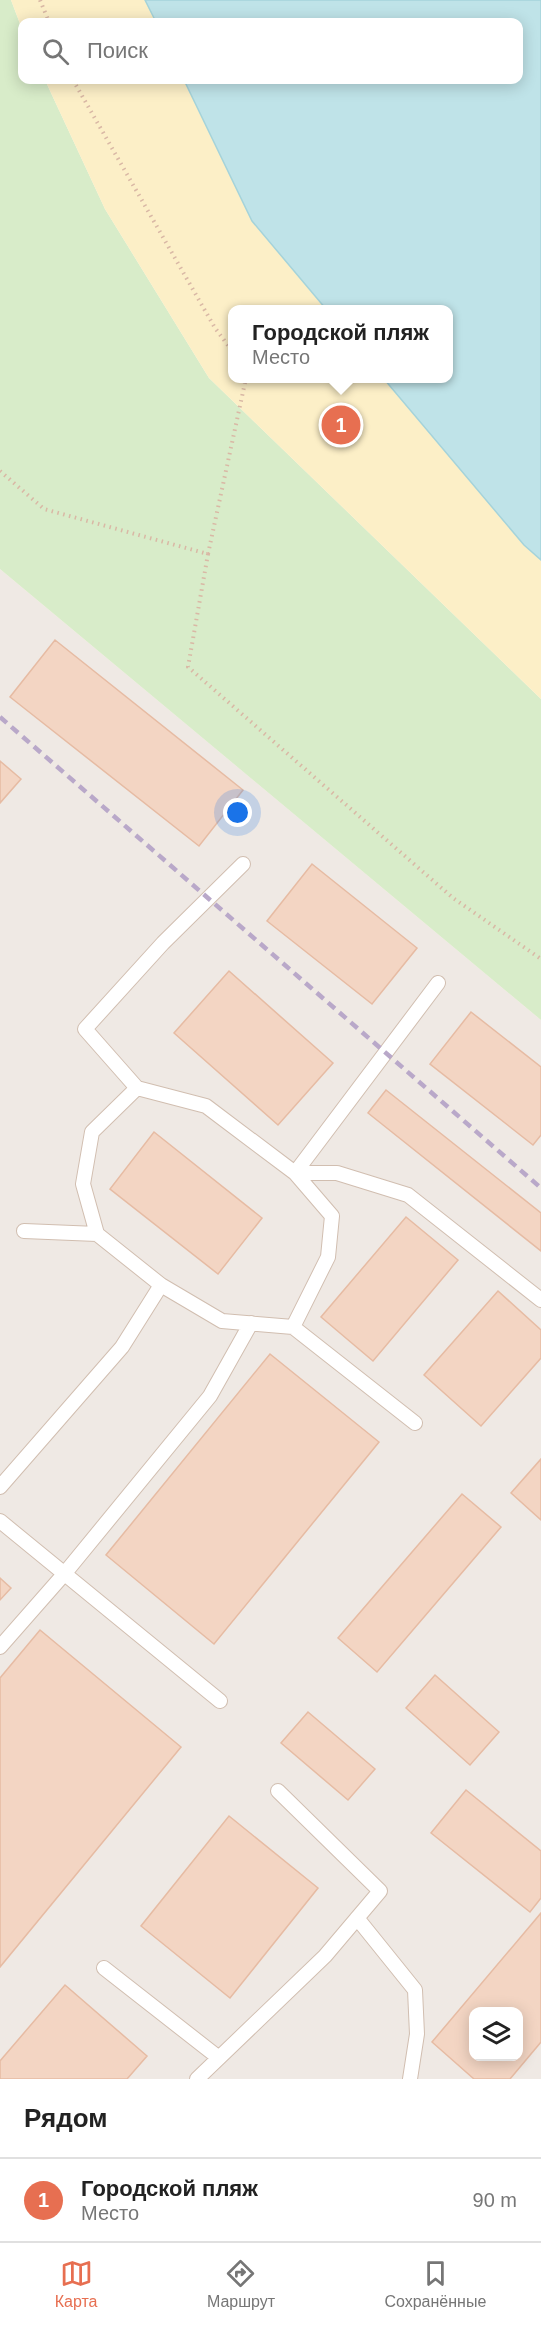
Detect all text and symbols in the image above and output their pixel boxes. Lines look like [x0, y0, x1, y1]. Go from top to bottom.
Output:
search box [18, 18, 523, 84]
icon: search [39, 35, 72, 68]
text: Поиск [87, 38, 148, 63]
popup [228, 305, 453, 383]
text: Городской пляж [252, 320, 429, 345]
text: Место [252, 346, 310, 368]
pin: 1 [322, 402, 360, 448]
your location [223, 798, 252, 827]
map controls [469, 2007, 523, 2061]
button: layers [469, 2007, 523, 2061]
text: Рядом [24, 2103, 107, 2133]
text: Городской пляж [81, 2176, 258, 2201]
text: 1 [38, 2189, 49, 2211]
text: 90 m [473, 2189, 517, 2211]
text: Место [81, 2202, 139, 2224]
tab: Карта [55, 2257, 98, 2311]
tab: Маршрут [207, 2257, 275, 2311]
tab: Сохранённые [384, 2257, 486, 2311]

